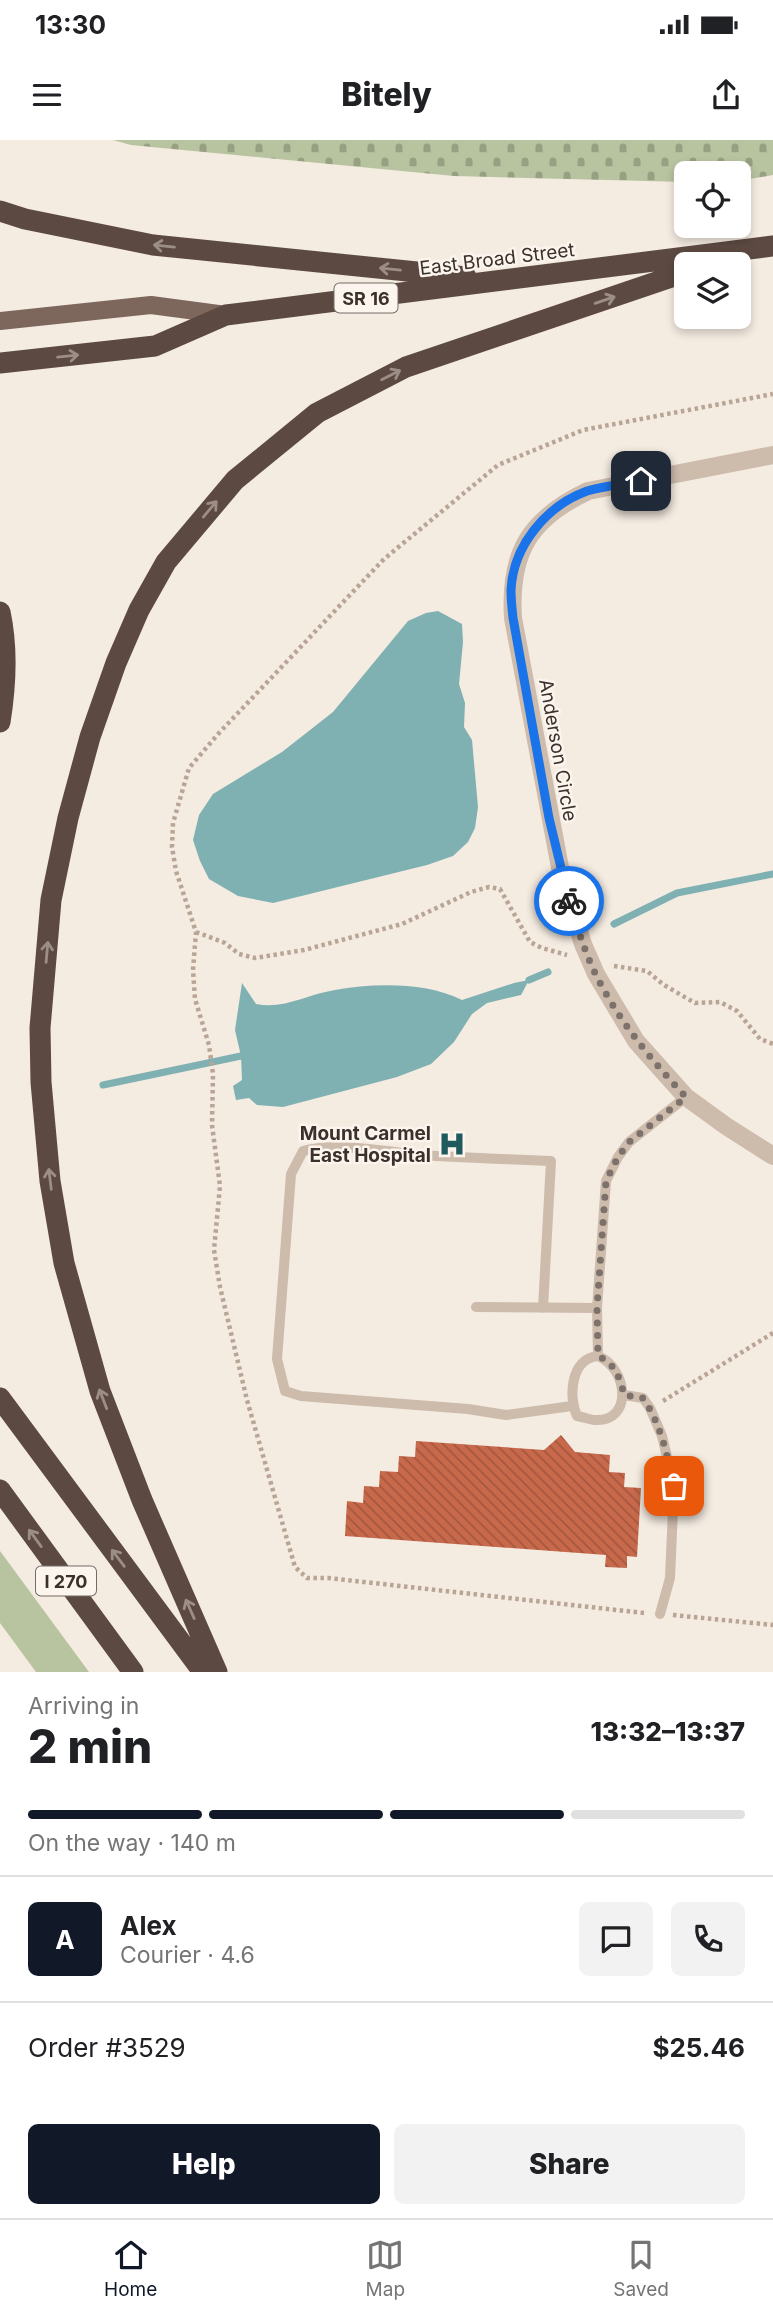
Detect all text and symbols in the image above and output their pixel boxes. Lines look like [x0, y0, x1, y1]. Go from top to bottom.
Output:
text: 13:30 [35, 9, 106, 40]
text: Bitely [341, 75, 432, 114]
icon: menu [28, 76, 66, 114]
icon: share [707, 76, 745, 114]
map controls [674, 161, 751, 329]
button: locate [674, 161, 751, 238]
street label: East Broad Street [418, 238, 576, 280]
one-way arrow [153, 240, 175, 253]
button: layers [674, 252, 751, 329]
one-way arrow [379, 263, 402, 276]
road number: SR 16 [334, 284, 398, 313]
one-way arrow [594, 293, 616, 305]
one-way arrow [56, 349, 79, 362]
one-way arrow [380, 367, 401, 381]
pin [611, 451, 671, 511]
icon: home [622, 462, 660, 500]
one-way arrow [202, 501, 218, 519]
street label: Anderson Circle [534, 677, 582, 823]
courier [534, 866, 604, 936]
icon: bike [550, 882, 588, 920]
one-way arrow [41, 941, 54, 964]
place label: Mount Carmel East Hospital [300, 1122, 431, 1167]
hospital icon: Mount Carmel East Hospital [437, 1129, 467, 1159]
one-way arrow [43, 1168, 56, 1190]
one-way arrow [96, 1389, 108, 1411]
pin [644, 1456, 704, 1516]
icon: bag [655, 1467, 693, 1505]
one-way arrow [28, 1529, 42, 1548]
one-way arrow [111, 1549, 126, 1568]
road number: I 270 [36, 1566, 96, 1596]
one-way arrow [183, 1599, 196, 1621]
text: Arriving in [28, 1692, 139, 1720]
text: 13:32–13:37 [591, 1716, 745, 1747]
text: 2 min [28, 1718, 152, 1774]
text: On the way · 140 m [28, 1829, 236, 1857]
button: chat [579, 1902, 653, 1976]
button: phone [671, 1902, 745, 1976]
text: Alex [120, 1910, 177, 1941]
text: A [55, 1924, 75, 1955]
text: Courier · 4.6 [120, 1941, 255, 1969]
text: Order #3529 [28, 2032, 186, 2063]
text: $25.46 [652, 2032, 745, 2063]
button: Help [28, 2124, 380, 2204]
button: Share [394, 2124, 745, 2204]
tab: Home [104, 2236, 157, 2301]
tab: Map [366, 2236, 405, 2301]
tab: Saved [613, 2236, 669, 2301]

